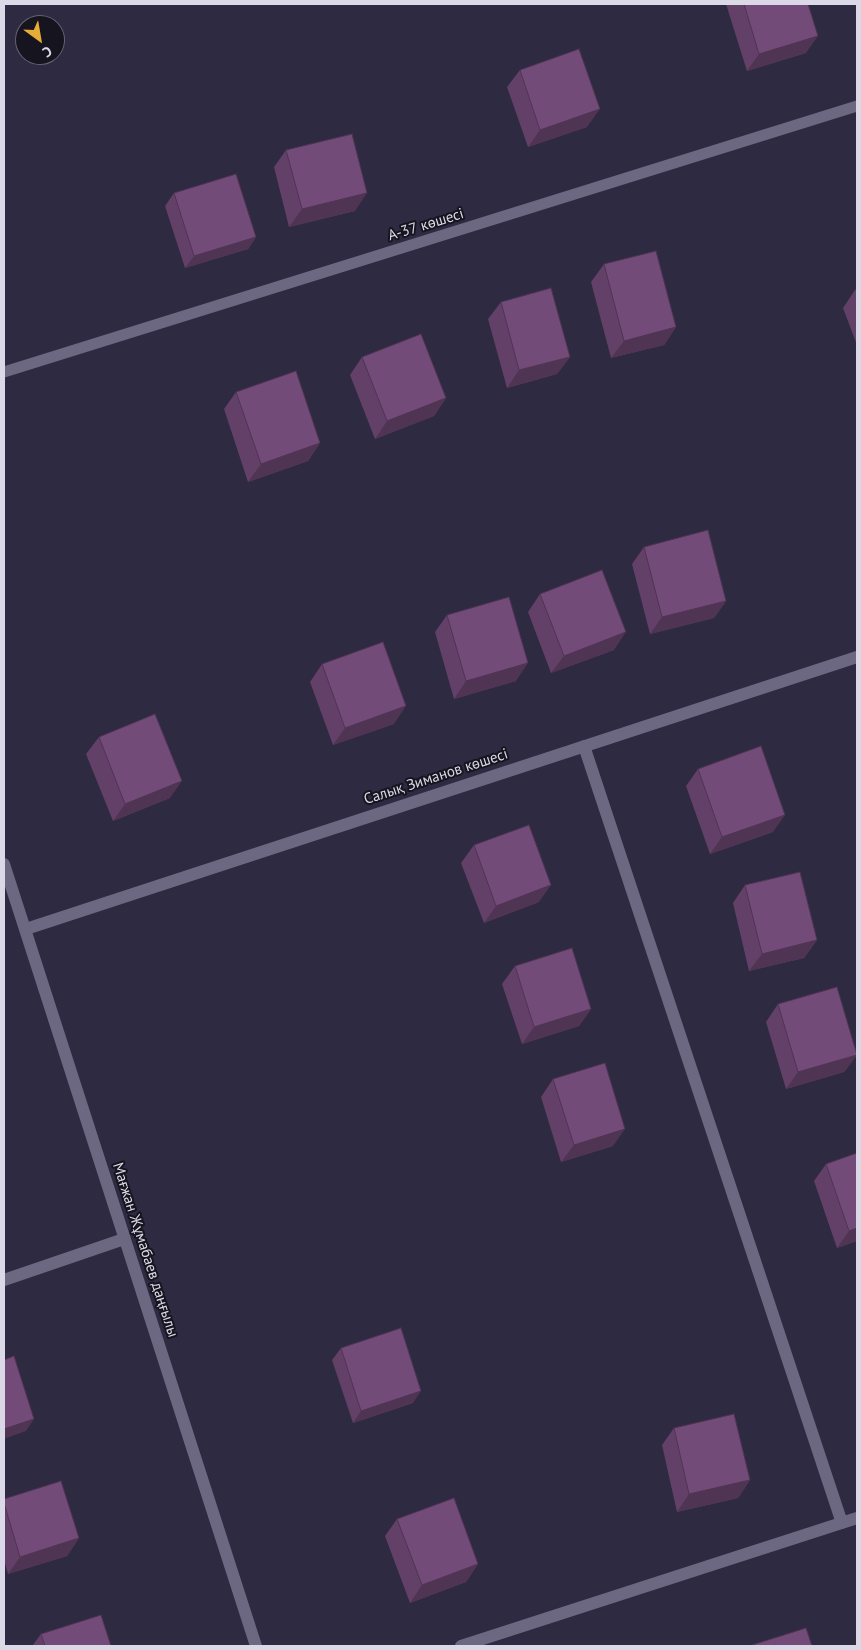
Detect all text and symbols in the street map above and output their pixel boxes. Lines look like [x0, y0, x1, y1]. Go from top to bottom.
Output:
north arrow [15, 15, 65, 65]
text: С [39, 42, 56, 62]
street label: А-37 көшесі [386, 205, 466, 245]
street label: Салық Зиманов көшесі [362, 745, 510, 809]
street label: Мағжан Жұмабаев даңғылы [108, 1160, 182, 1340]

